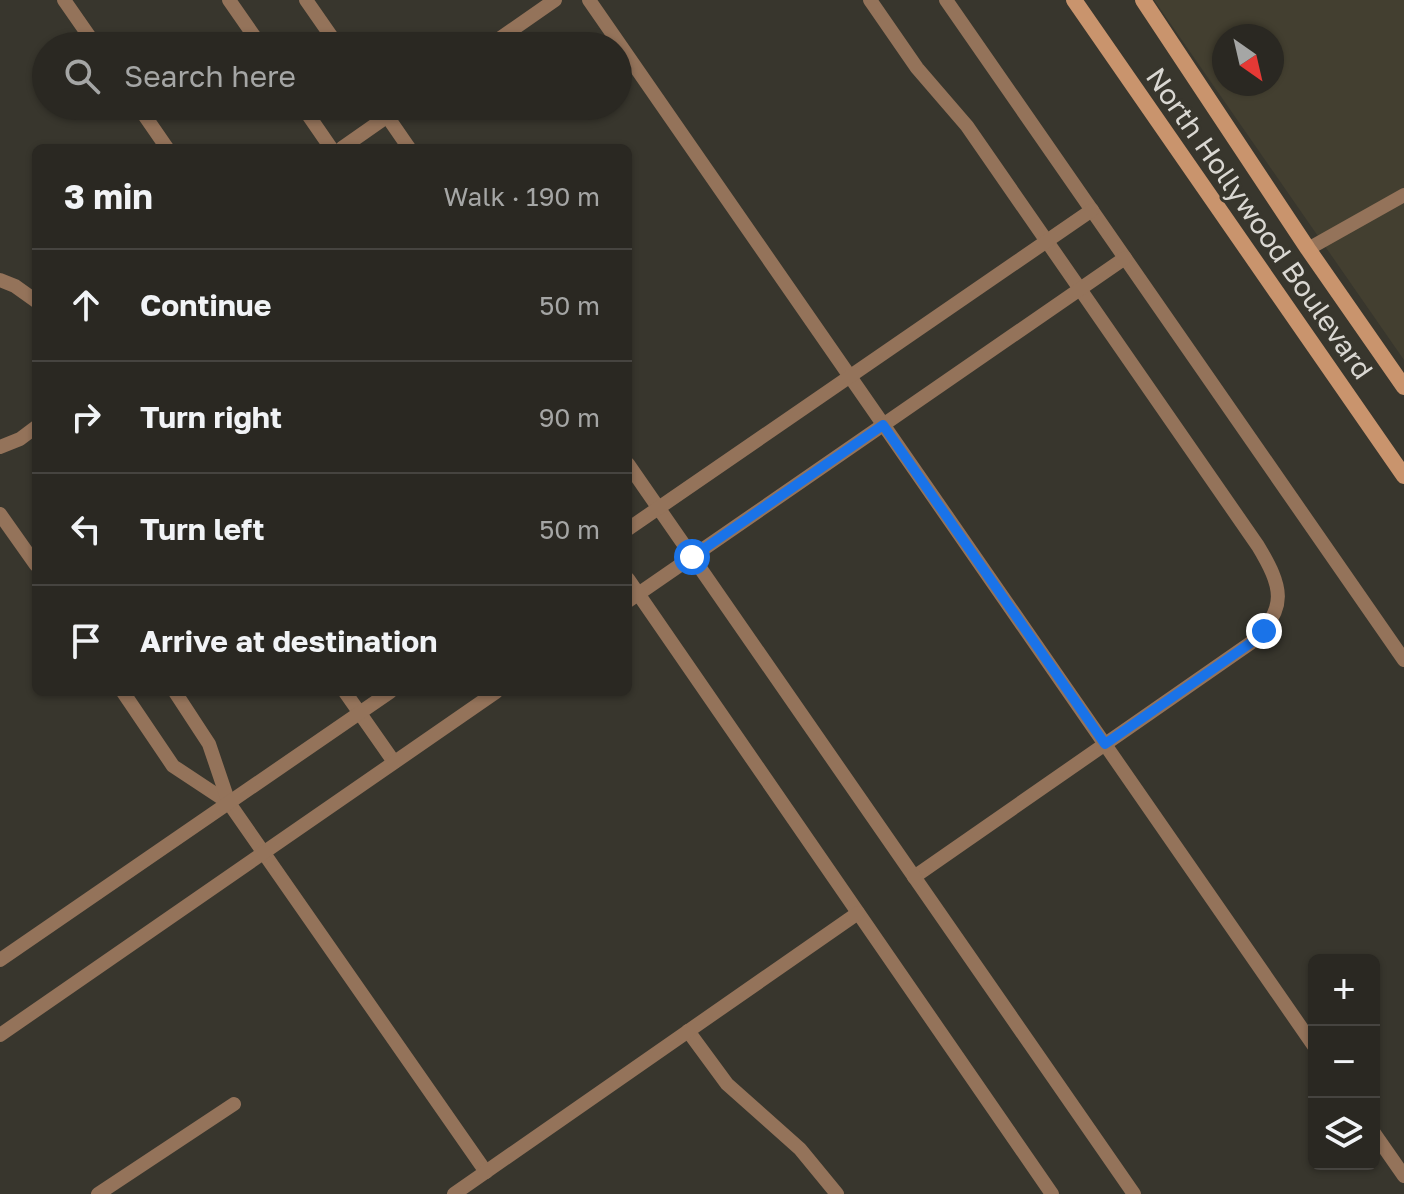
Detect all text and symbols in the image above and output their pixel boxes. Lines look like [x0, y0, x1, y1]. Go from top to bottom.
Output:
north arrow [1212, 24, 1284, 96]
search box [32, 32, 632, 120]
icon: search [60, 54, 104, 98]
text: Search here [124, 58, 296, 94]
street label: North Hollywood Boulevard [1140, 61, 1380, 385]
text: 3 min [64, 176, 153, 216]
text: Walk · 190 m [444, 181, 600, 212]
icon: ahead [64, 283, 108, 327]
text: Continue [140, 287, 271, 323]
text: 50 m [539, 290, 600, 321]
icon: right [64, 395, 108, 439]
text: Turn right [140, 399, 282, 435]
text: 90 m [539, 402, 600, 433]
icon: left [64, 507, 108, 551]
text: Turn left [140, 511, 265, 547]
text: 50 m [539, 514, 600, 545]
route start [674, 539, 710, 575]
route end [1246, 613, 1282, 649]
icon: arrive [64, 619, 108, 663]
text: Arrive at destination [140, 623, 437, 659]
map controls [1308, 954, 1380, 1170]
button: + [1308, 954, 1380, 1026]
button: − [1308, 1026, 1380, 1098]
button: layers [1308, 1098, 1380, 1170]

